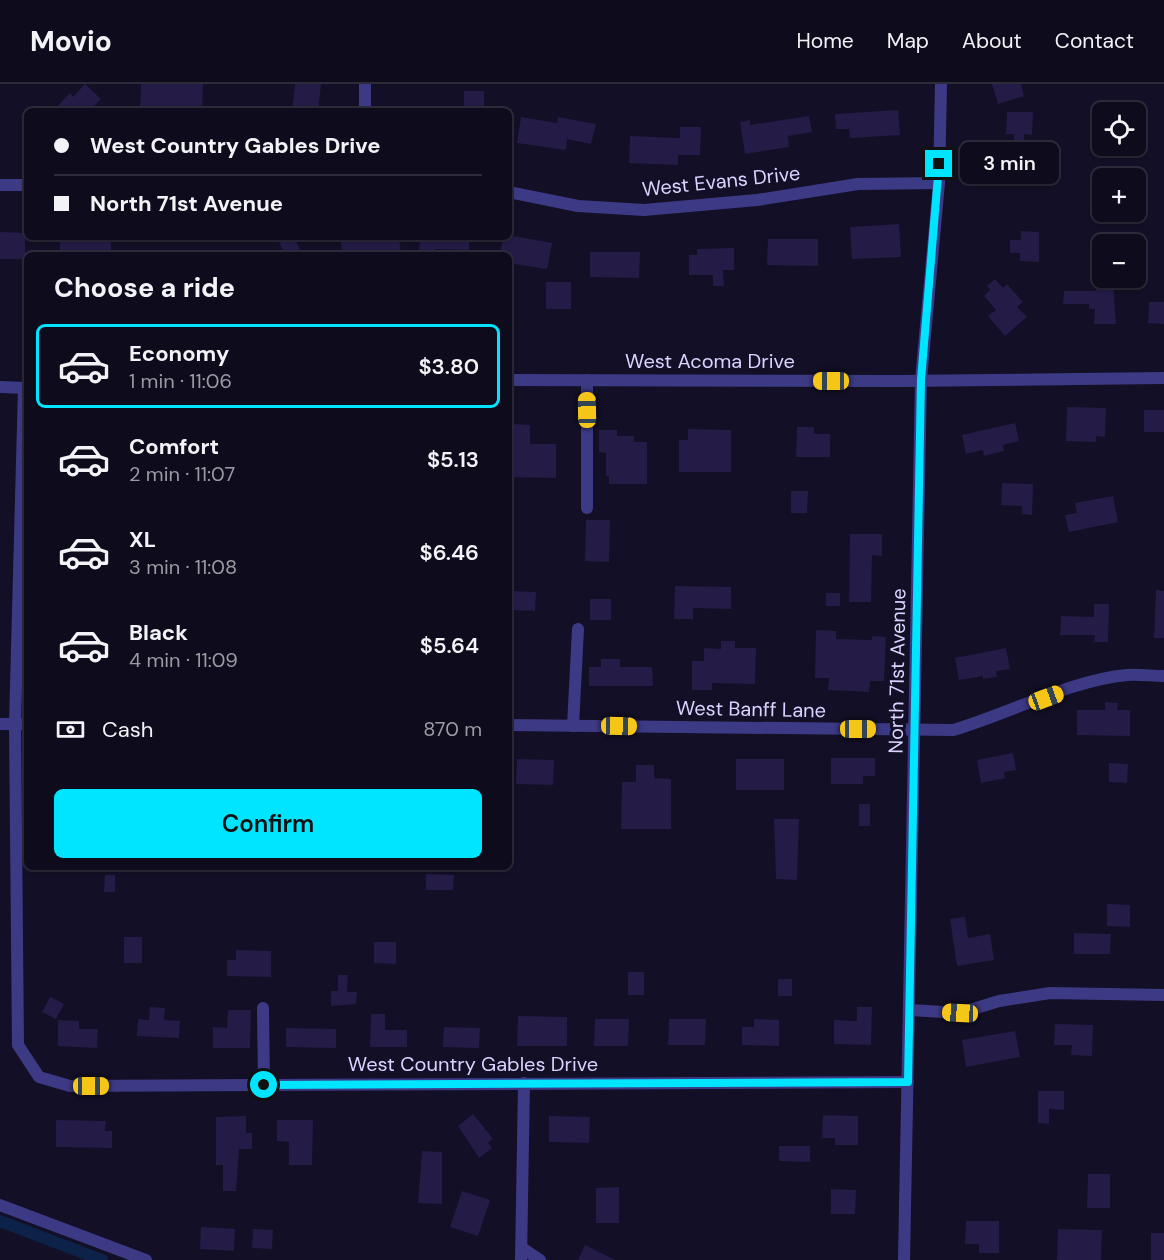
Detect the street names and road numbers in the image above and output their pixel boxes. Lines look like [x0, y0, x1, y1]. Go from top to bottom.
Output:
street label: West Evans Drive [641, 160, 801, 202]
street label: West Acoma Drive [625, 348, 795, 374]
street label: North 71st Avenue [883, 588, 911, 754]
street label: West Banff Lane [676, 695, 826, 723]
street label: West Country Gables Drive [348, 1051, 598, 1077]

